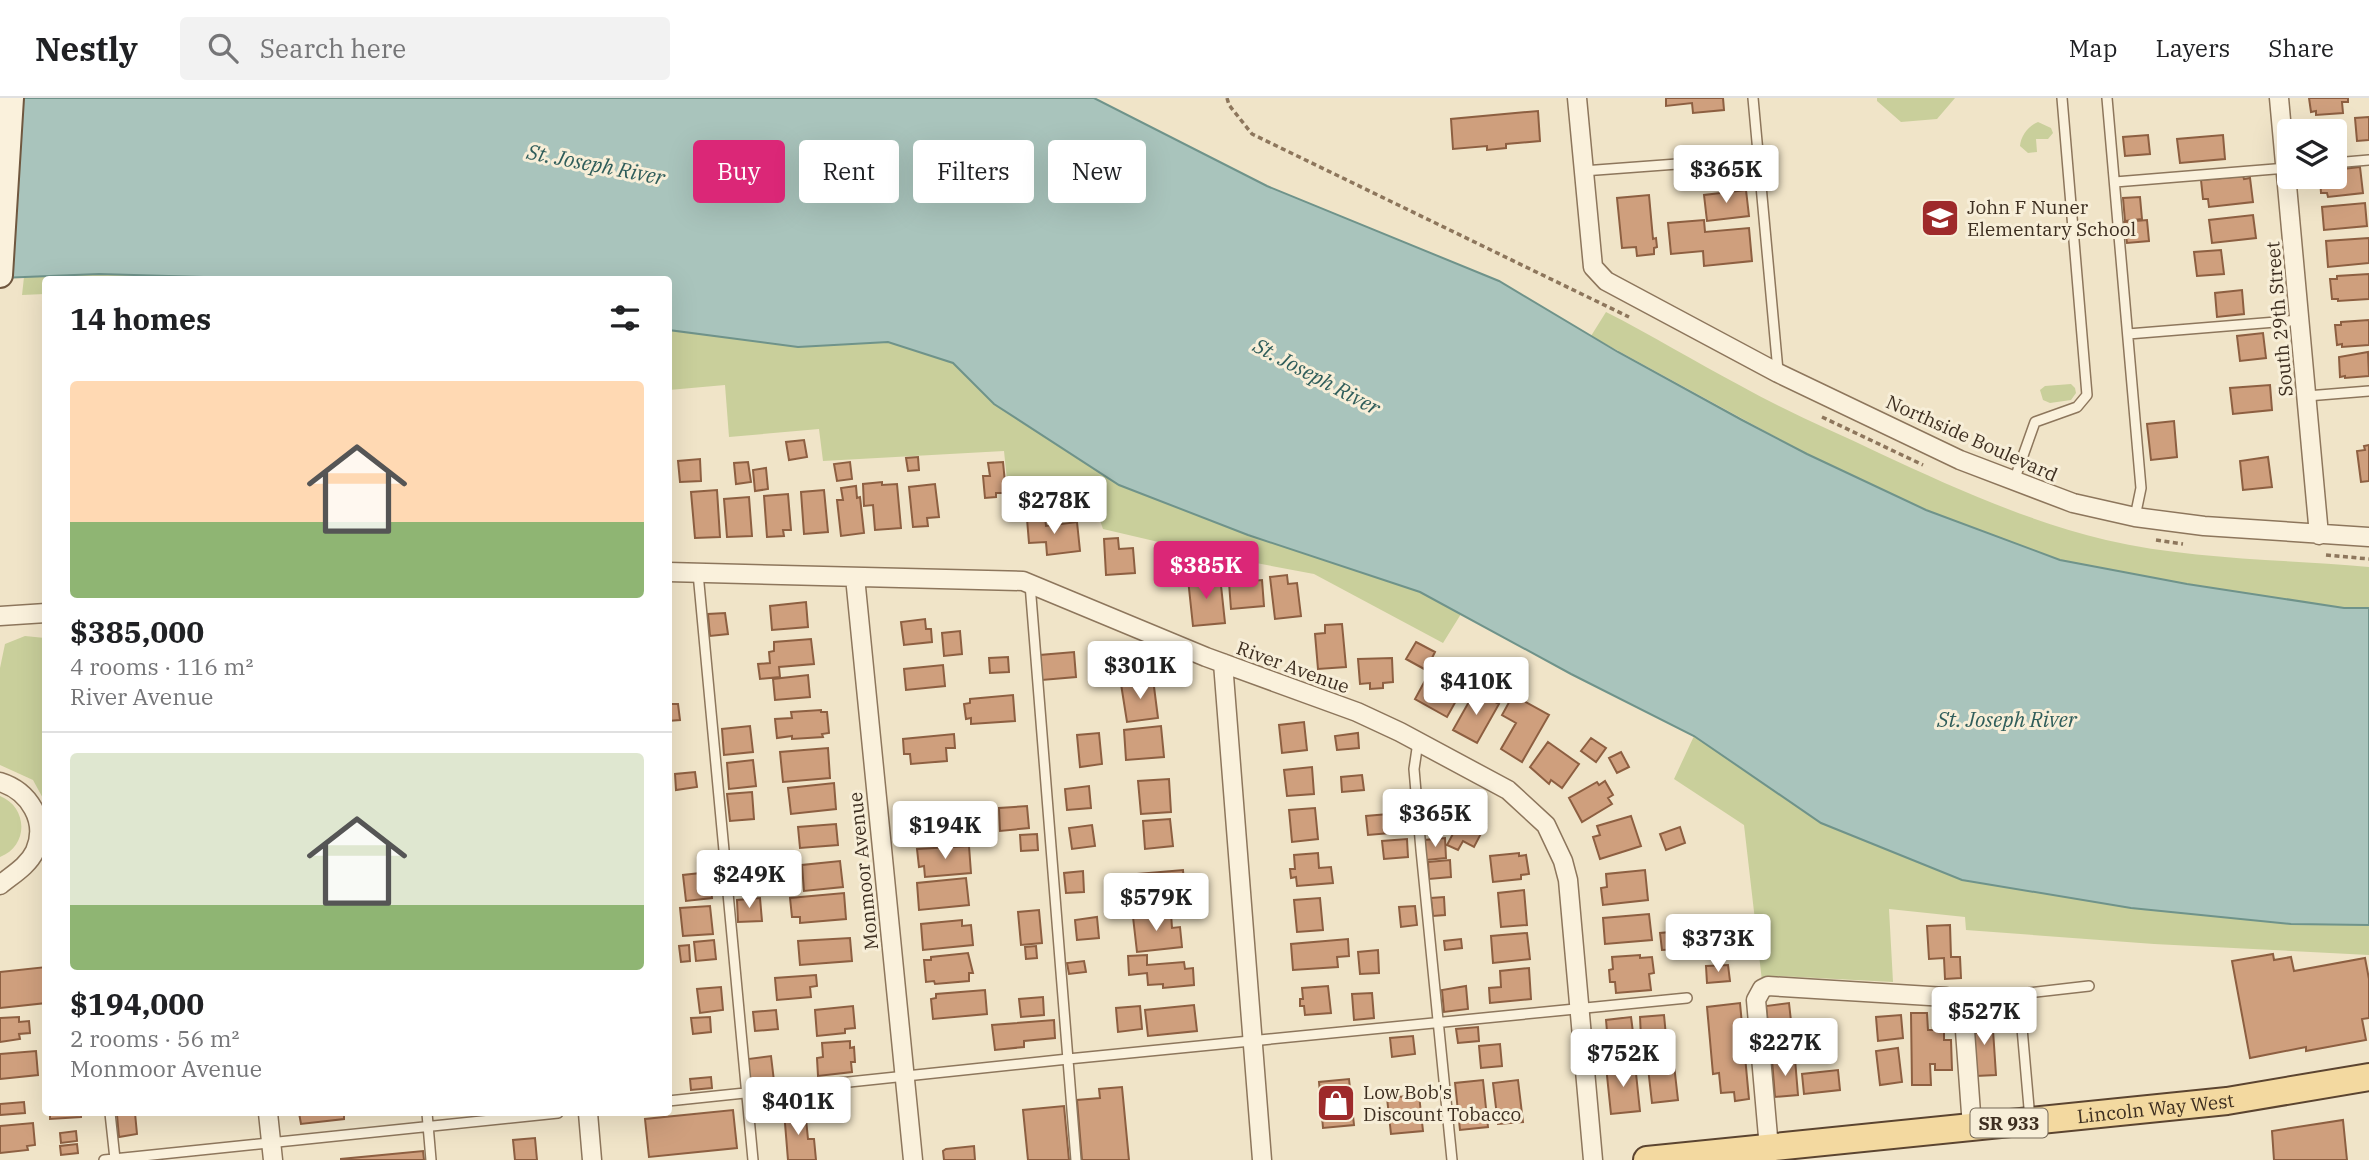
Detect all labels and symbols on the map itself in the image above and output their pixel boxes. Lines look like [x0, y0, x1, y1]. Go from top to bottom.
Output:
water label: St. Joseph River [524, 137, 668, 191]
pin: $365K [1677, 146, 1775, 205]
place label: John F Nuner Elementary School [1967, 195, 2137, 241]
school or university icon: John F Nuner Elementary School [1919, 197, 1961, 239]
street label: South 29th Street [2260, 240, 2298, 398]
water label: St. Joseph River [1248, 330, 1386, 422]
street label: Northside Boulevard [1882, 389, 2062, 487]
pin: $278K [1005, 476, 1103, 536]
pin: $385K [1157, 542, 1255, 601]
street label: River Avenue [1233, 635, 1353, 699]
pin: $301K [1091, 642, 1189, 701]
pin: $410K [1427, 658, 1525, 717]
water label: St. Joseph River [1936, 705, 2078, 733]
pin: $365K [1386, 790, 1484, 849]
street label: Monmoor Avenue [843, 791, 883, 951]
pin: $194K [896, 802, 994, 861]
pin: $249K [700, 850, 798, 910]
pin: $579K [1107, 874, 1205, 933]
pin: $373K [1669, 914, 1767, 974]
pin: $527K [1935, 988, 2033, 1047]
pin: $227K [1736, 1018, 1834, 1078]
pin: $752K [1574, 1030, 1672, 1089]
pin: $401K [749, 1077, 847, 1137]
place label: Low Bob's Discount Tobacco [1363, 1080, 1521, 1126]
shop icon: Low Bob's Discount Tobacco [1315, 1082, 1357, 1124]
street label: Lincoln Way West [2076, 1088, 2236, 1128]
road number: SR 933 [1970, 1108, 2048, 1138]

